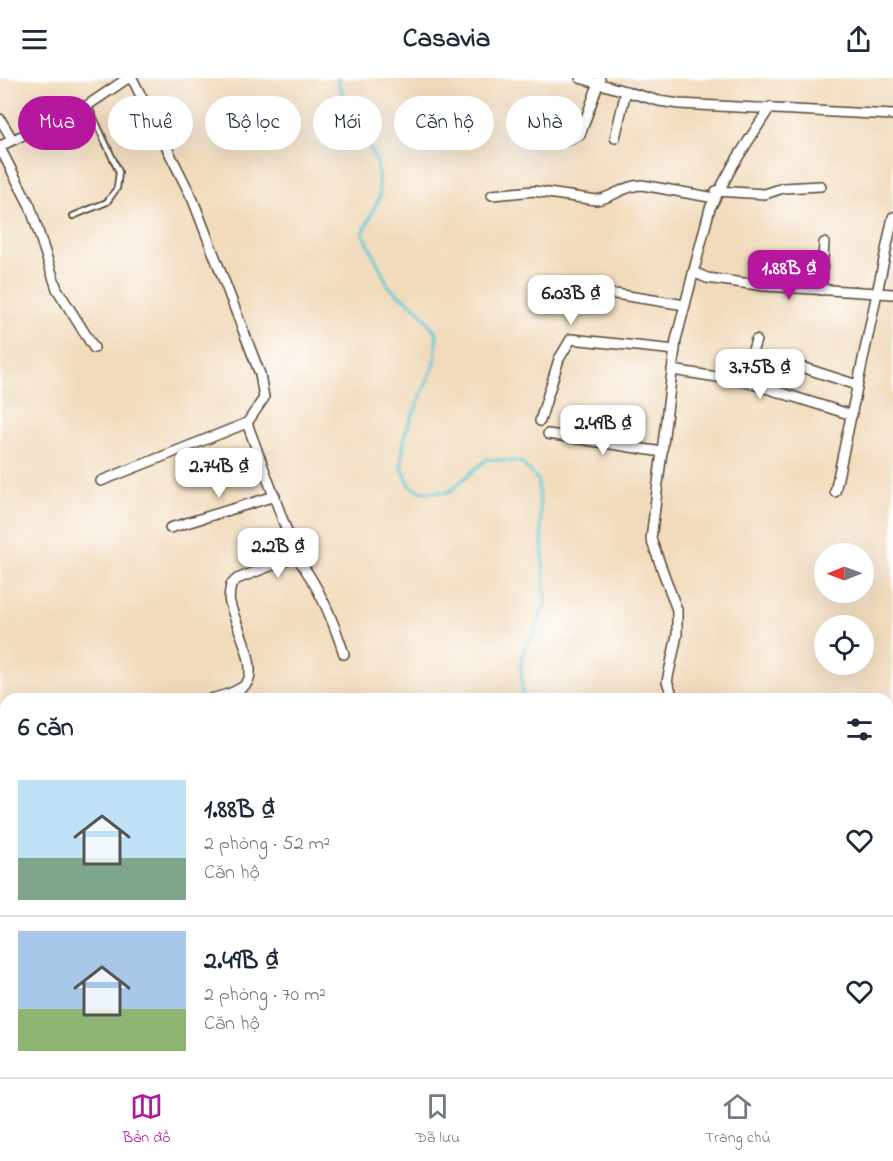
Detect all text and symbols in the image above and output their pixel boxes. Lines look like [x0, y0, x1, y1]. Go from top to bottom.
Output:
text: Casavia [403, 20, 490, 59]
icon: menu [18, 23, 51, 56]
icon: share [842, 23, 875, 56]
chip: Mua [18, 96, 96, 150]
chip: Thuê [108, 96, 193, 150]
chip: Bộ lọc [205, 96, 301, 150]
chip: Mới [313, 96, 382, 150]
chip: Căn hộ [394, 96, 494, 150]
chip: Nhà [506, 96, 583, 150]
pin: 1.88B ₫ [734, 250, 844, 301]
text: 1.88B ₫ [762, 255, 816, 284]
pin: 6.03B ₫ [516, 275, 626, 326]
text: 6.03B ₫ [542, 280, 600, 309]
pin: 3.75B ₫ [705, 349, 815, 400]
text: 3.75B ₫ [730, 354, 790, 383]
pin: 2.49B ₫ [548, 405, 658, 456]
text: 2.49B ₫ [574, 410, 632, 439]
pin: 2.74B ₫ [164, 448, 274, 499]
text: 2.74B ₫ [189, 453, 249, 482]
pin: 2.2B ₫ [229, 528, 327, 579]
text: 2.2B ₫ [252, 533, 304, 562]
north arrow [814, 543, 874, 603]
map controls [814, 543, 874, 675]
button: locate [814, 615, 874, 675]
text: 6 căn [18, 710, 73, 748]
icon: filters [843, 713, 876, 746]
text: 1.88B ₫ [204, 792, 275, 830]
icon: home [66, 804, 138, 876]
icon: heart [843, 824, 876, 857]
text: 2 phòng · 52 m² [204, 830, 330, 859]
text: Căn hộ [204, 859, 259, 888]
text: 2.49B ₫ [204, 943, 278, 981]
icon: home [66, 955, 138, 1027]
icon: heart [843, 975, 876, 1008]
text: 2 phòng · 70 m² [204, 981, 326, 1010]
text: Căn hộ [204, 1010, 259, 1039]
tab: Bản đồ [122, 1090, 170, 1150]
tab: Đã lưu [415, 1090, 460, 1150]
tab: Trang chủ [705, 1090, 771, 1150]

